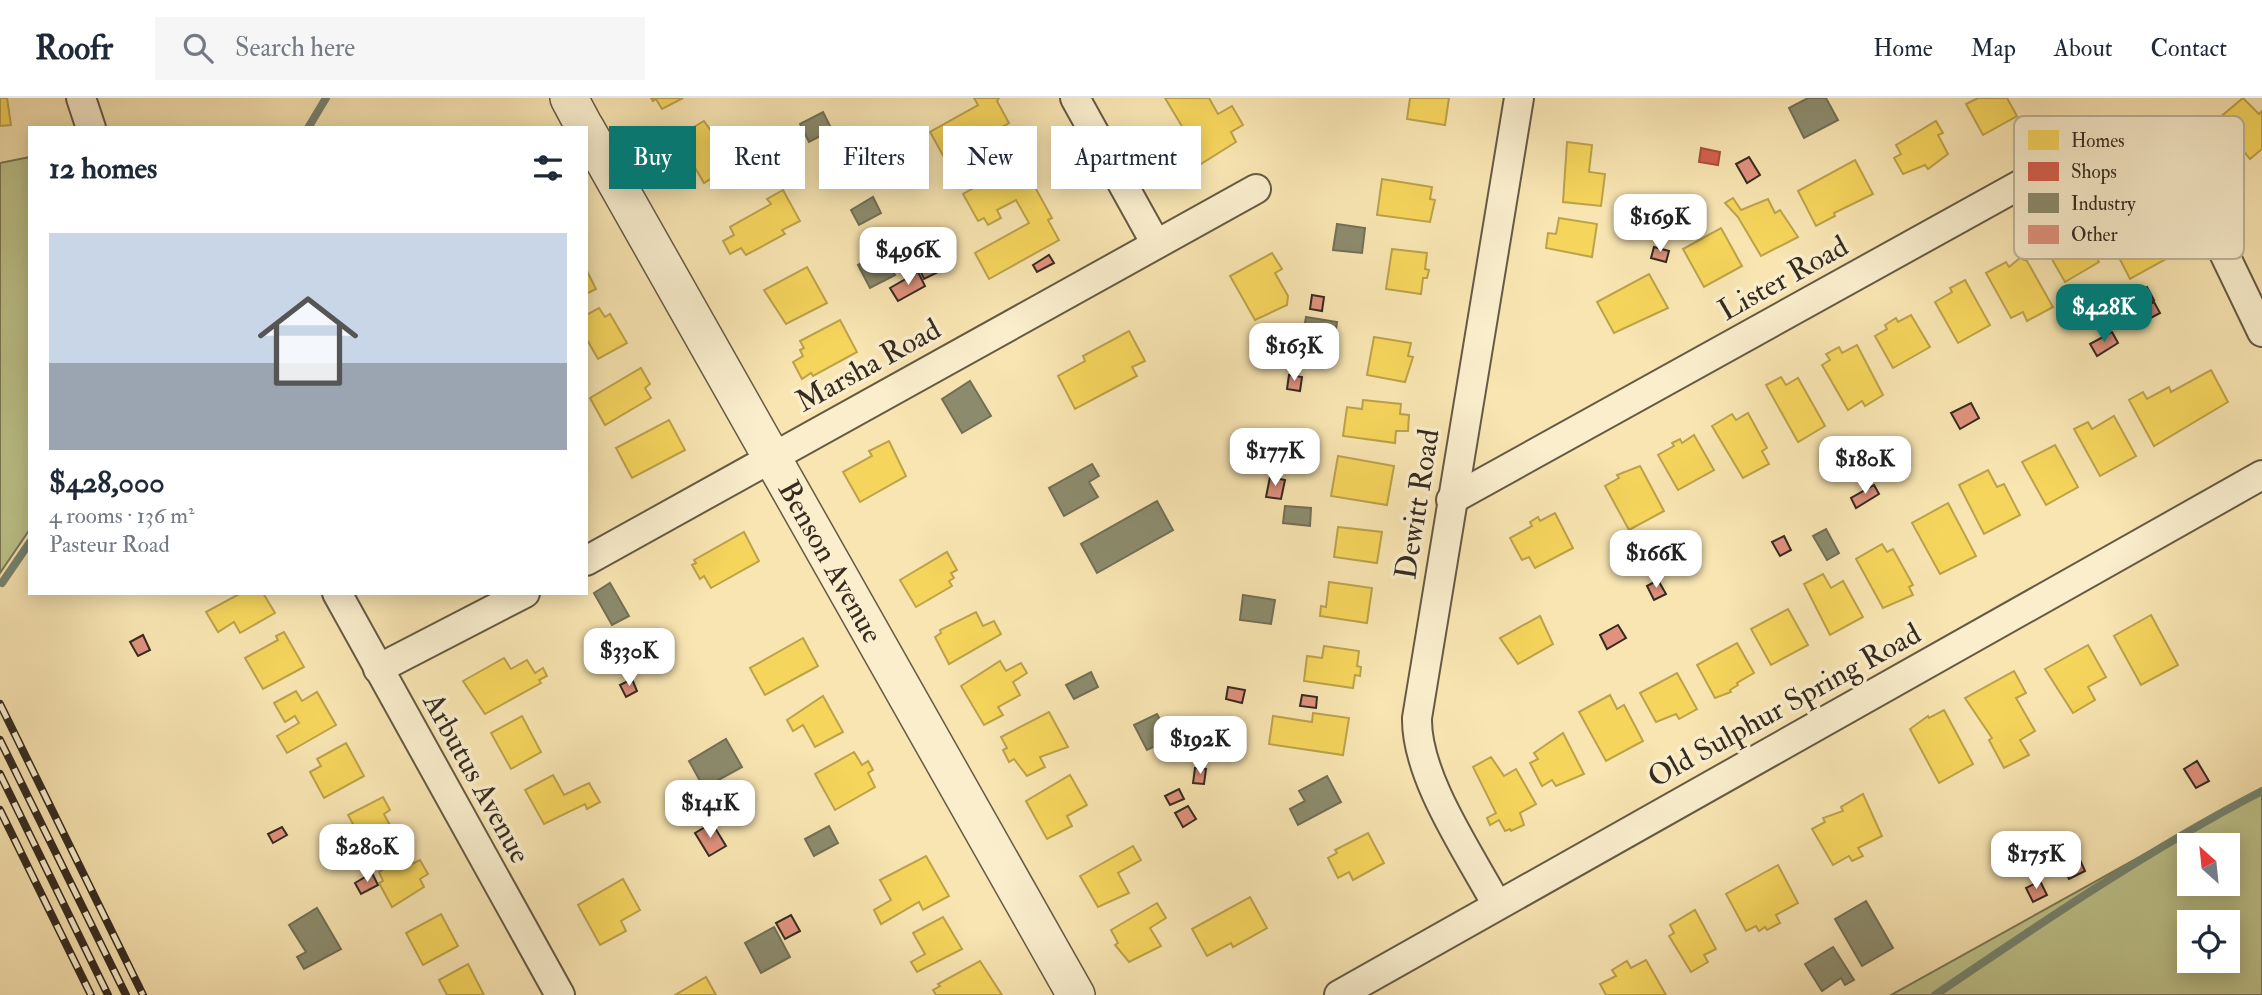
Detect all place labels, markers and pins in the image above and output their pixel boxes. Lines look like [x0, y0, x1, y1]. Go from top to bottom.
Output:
pin: $169K [1611, 194, 1709, 254]
pin: $496K [859, 228, 957, 287]
pin: $428K [2055, 285, 2153, 344]
pin: $163K [1245, 324, 1343, 383]
pin: $177K [1226, 428, 1324, 488]
pin: $180K [1816, 436, 1914, 496]
pin: $166K [1607, 531, 1705, 590]
pin: $330K [580, 628, 678, 688]
pin: $192K [1151, 716, 1249, 776]
pin: $141K [661, 780, 759, 840]
pin: $280K [318, 824, 416, 884]
pin: $175K [1987, 832, 2085, 891]

